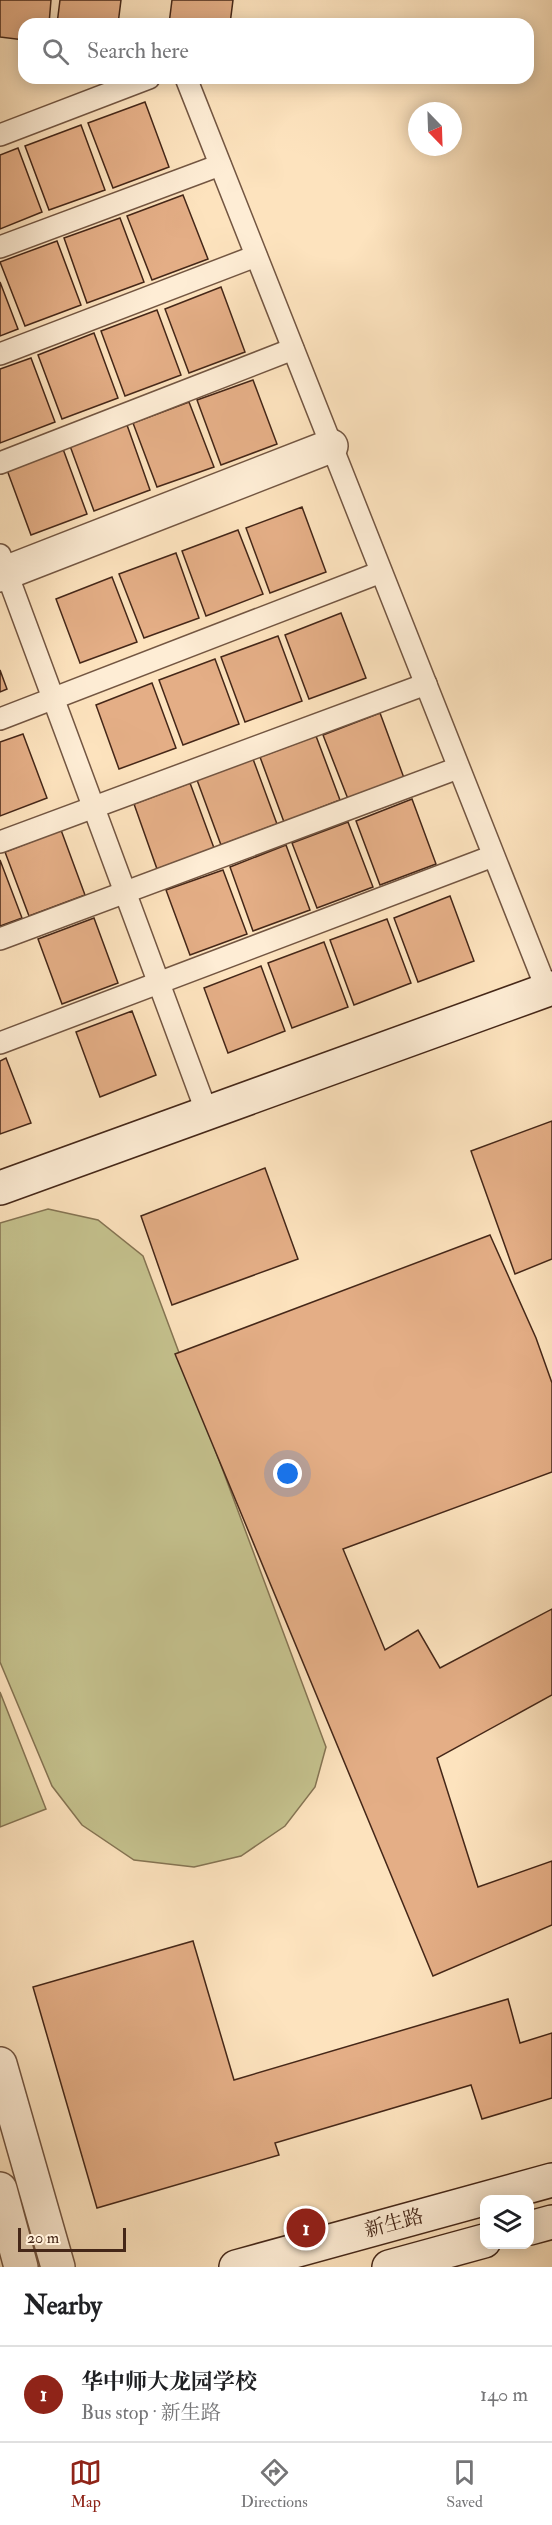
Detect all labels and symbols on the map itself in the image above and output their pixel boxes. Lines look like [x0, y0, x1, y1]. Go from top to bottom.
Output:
north arrow [408, 102, 462, 156]
your location [273, 1459, 302, 1488]
street label: 新生路 [362, 2203, 426, 2243]
pin: 1 [286, 2206, 326, 2250]
scale bar [18, 2225, 126, 2252]

